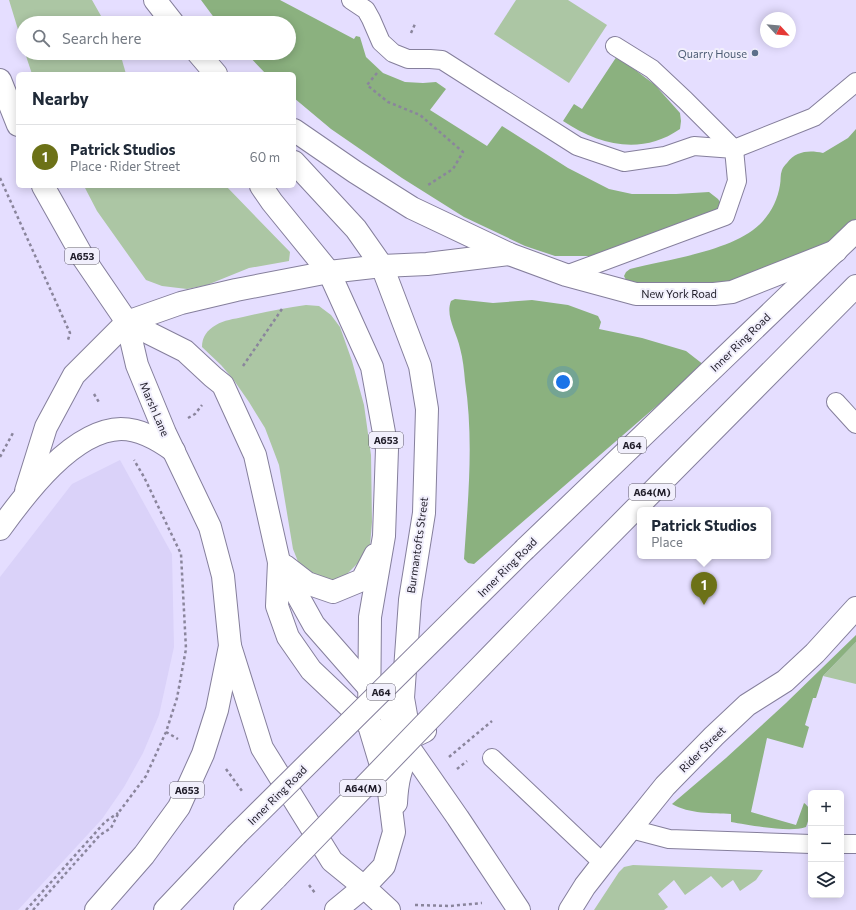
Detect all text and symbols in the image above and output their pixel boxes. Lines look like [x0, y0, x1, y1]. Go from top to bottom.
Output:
north arrow [760, 12, 796, 48]
search box [16, 16, 296, 60]
icon: search [30, 27, 52, 49]
text: Search here [62, 29, 141, 47]
place label: Quarry House [678, 47, 747, 60]
marker: Quarry House [750, 48, 760, 58]
text: Nearby [32, 88, 89, 109]
text: Patrick Studios [70, 140, 176, 158]
text: 1 [42, 149, 48, 165]
text: 60 m [250, 149, 280, 165]
text: Place · Rider Street [70, 158, 180, 174]
road number: A653 [65, 248, 99, 264]
street label: New York Road [641, 287, 717, 300]
street label: Inner Ring Road [707, 310, 773, 374]
your location [553, 372, 573, 392]
street label: Marsh Lane [138, 380, 172, 438]
road number: A653 [369, 432, 403, 448]
road number: A64 [618, 437, 646, 453]
road number: A64(M) [629, 484, 675, 500]
street label: Burmantofts Street [404, 495, 430, 594]
popup [637, 507, 771, 559]
text: Patrick Studios [651, 516, 757, 534]
text: Place [651, 534, 683, 550]
street label: Inner Ring Road [475, 535, 539, 599]
pin: 1 [691, 572, 717, 605]
road number: A64 [367, 684, 395, 700]
street label: Rider Street [676, 723, 728, 775]
street label: Inner Ring Road [245, 763, 309, 827]
road number: A64(M) [340, 780, 386, 796]
road number: A653 [170, 782, 204, 798]
map controls [808, 790, 844, 898]
button: + [808, 790, 844, 826]
button: − [808, 826, 844, 862]
button: layers [808, 862, 844, 898]

